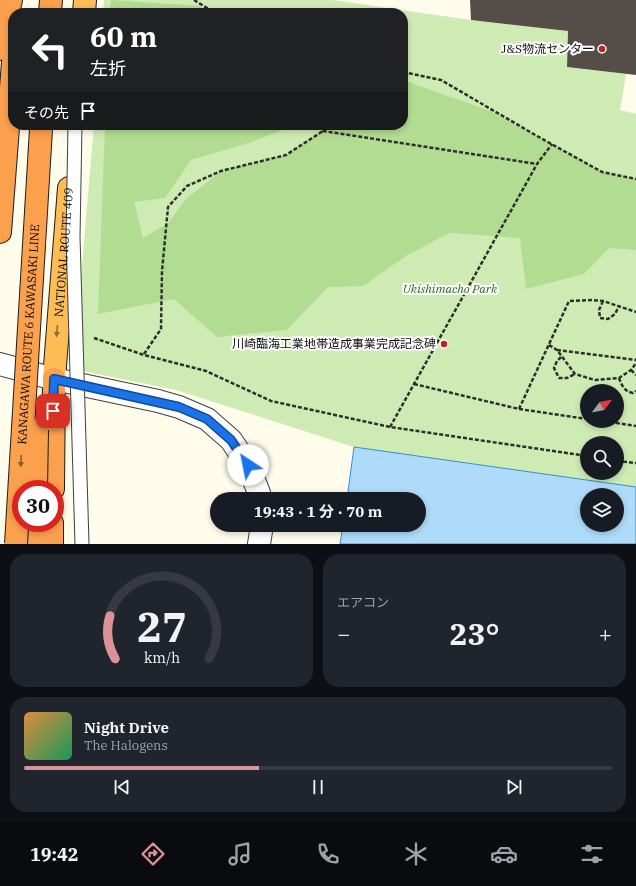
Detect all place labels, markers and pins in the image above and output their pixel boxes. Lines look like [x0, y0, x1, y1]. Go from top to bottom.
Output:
place label: J&S物流センター [501, 41, 594, 56]
marker: J&S物流センター [597, 44, 607, 54]
place label: 川崎臨海工業地帯造成事業完成記念碑 [232, 336, 436, 351]
marker: 川崎臨海工業地帯造成事業完成記念碑 [439, 339, 449, 349]
pin [36, 394, 70, 428]

